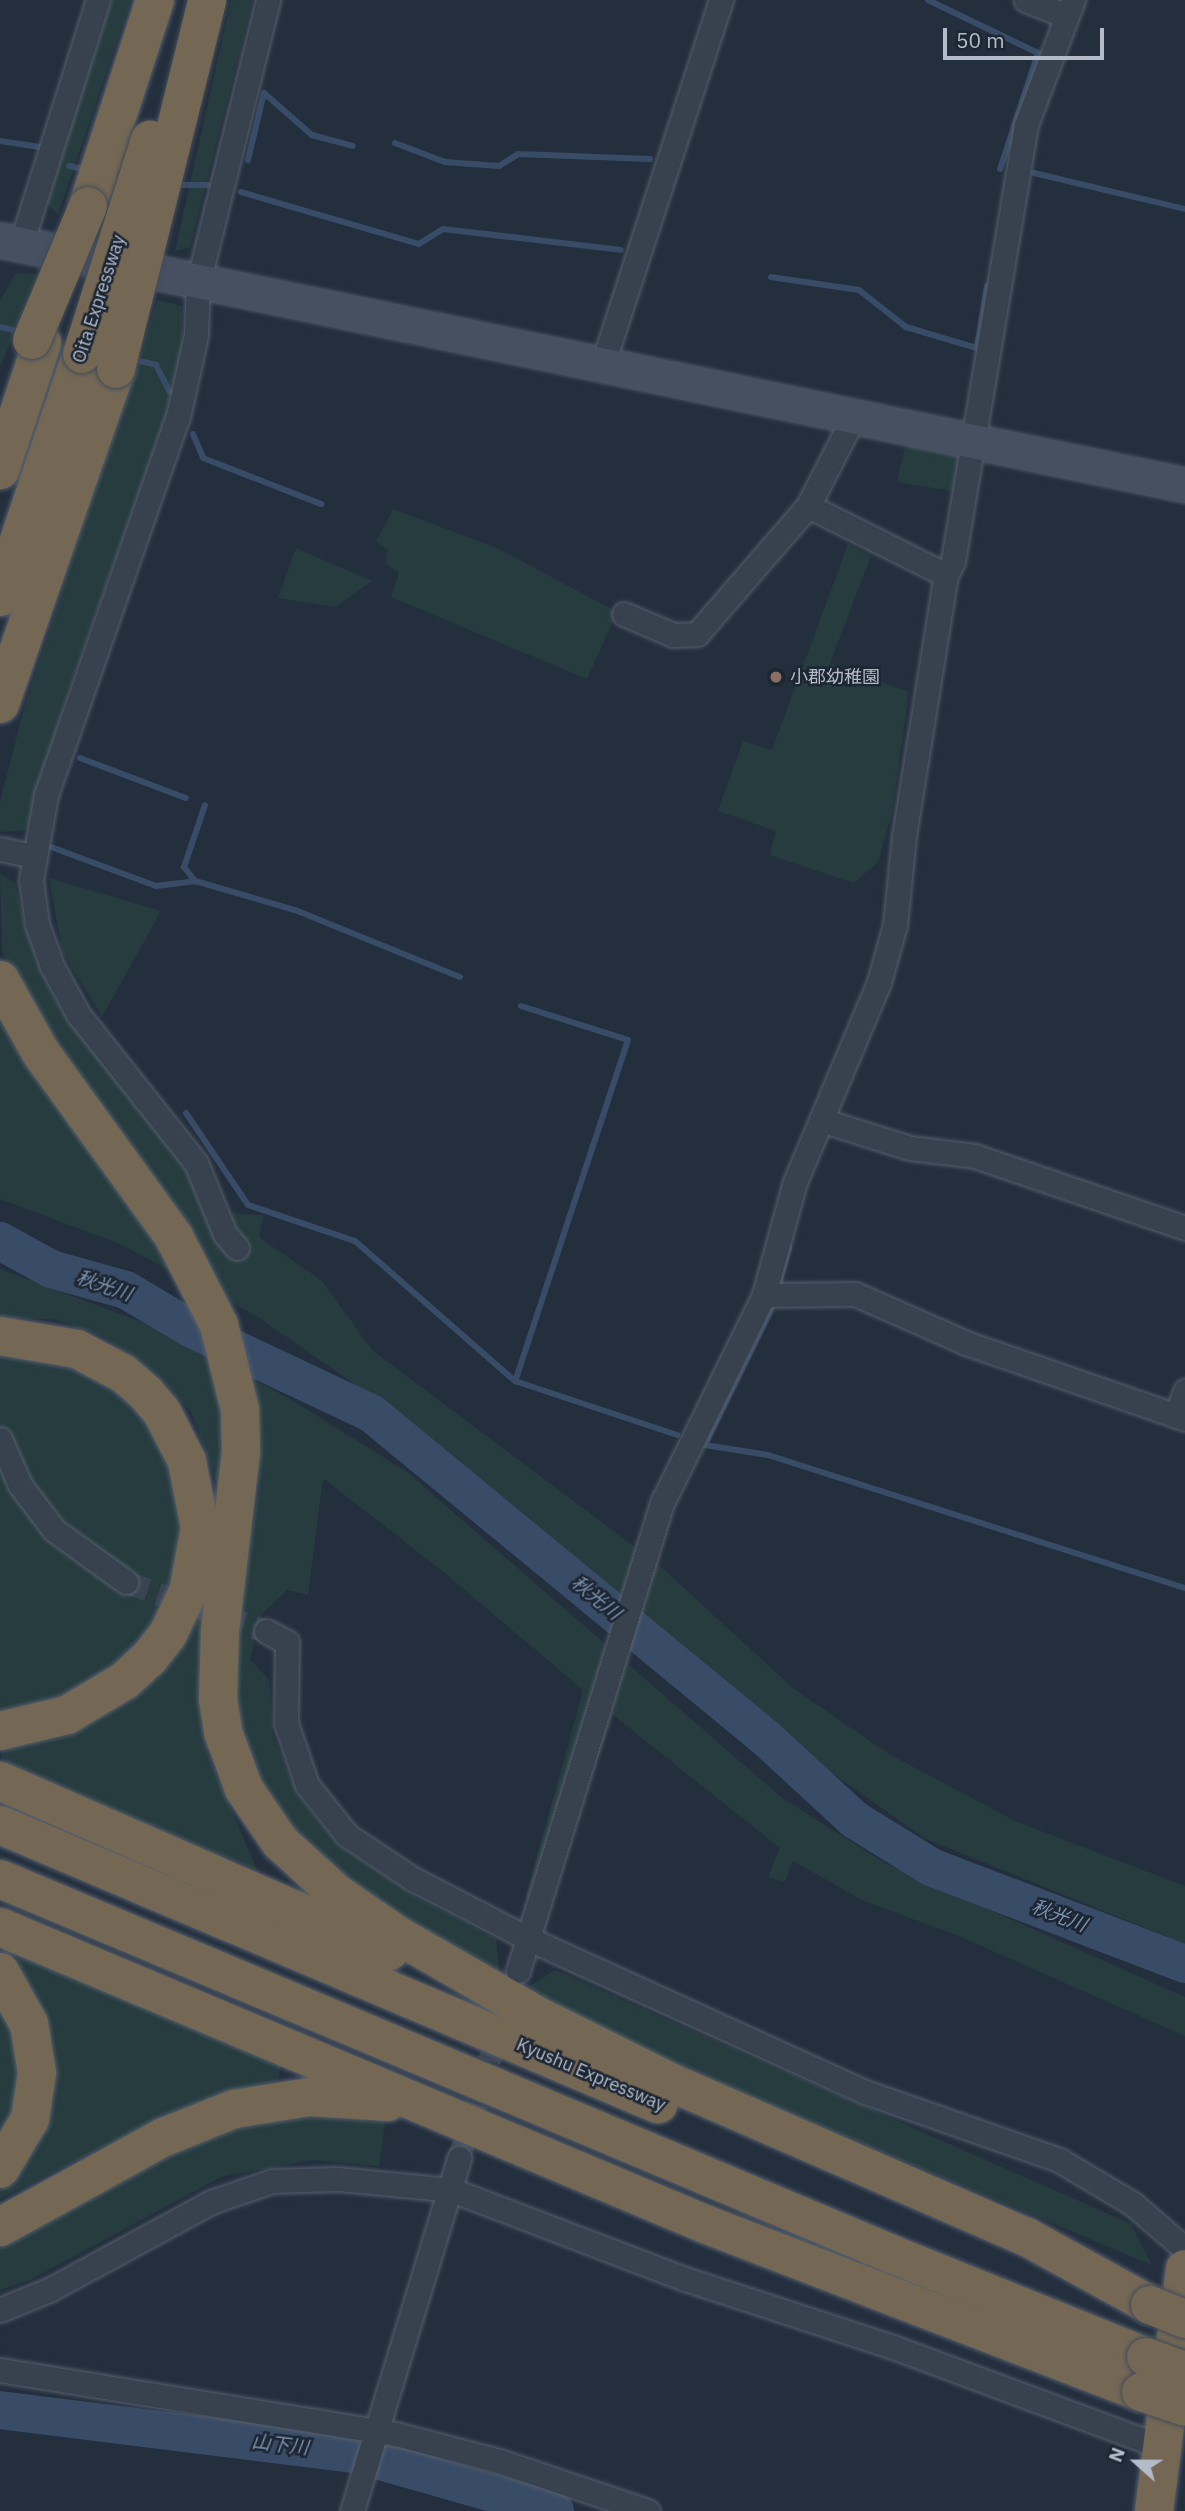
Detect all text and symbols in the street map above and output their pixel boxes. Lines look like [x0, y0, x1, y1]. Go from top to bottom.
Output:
scale bar [947, 14, 1108, 58]
text: 50 m [956, 26, 1005, 54]
street label: Oita Expressway [68, 232, 130, 366]
place label: 小郡幼稚園 [790, 666, 880, 688]
marker: 小郡幼稚園 [768, 669, 784, 685]
water label: 秋光川 [73, 1266, 135, 1306]
water label: 秋光川 [567, 1571, 625, 1625]
water label: 秋光川 [1028, 1895, 1090, 1937]
street label: Kyushu Expressway [513, 2034, 669, 2116]
north arrow [1101, 2427, 1171, 2497]
water label: 山下川 [250, 2430, 310, 2460]
text: N [1103, 2444, 1130, 2465]

